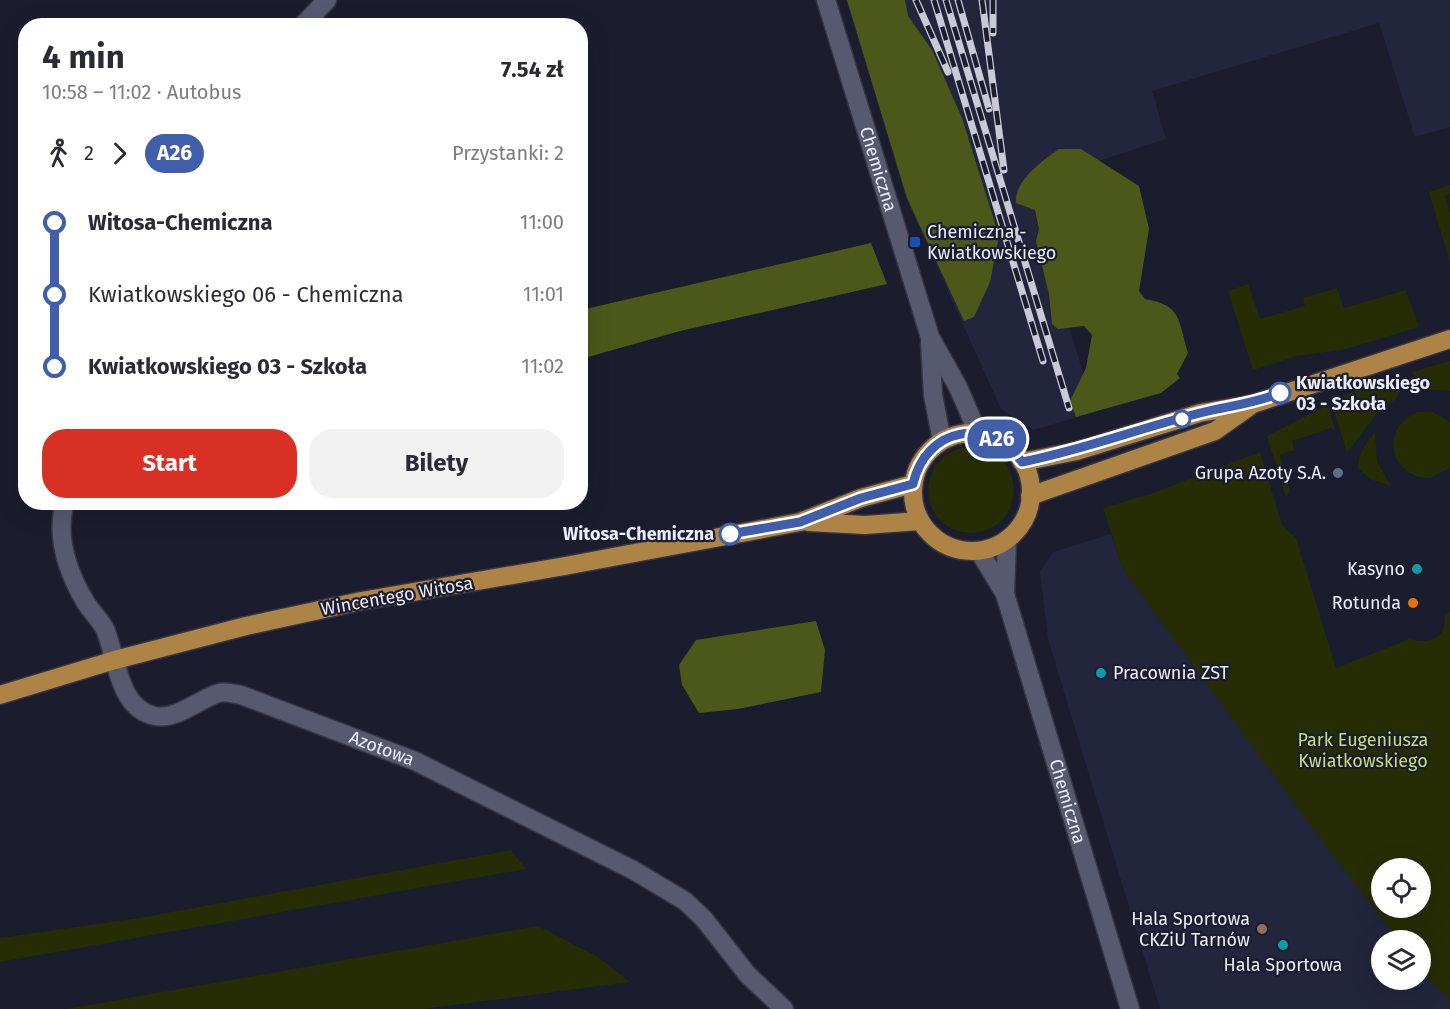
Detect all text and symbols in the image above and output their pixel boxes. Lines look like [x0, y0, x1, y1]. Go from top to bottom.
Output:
text: 4 min [42, 37, 125, 77]
text: 7.54 zł [501, 56, 564, 83]
text: 10:58 – 11:02 · Autobus [42, 80, 241, 104]
street label: Chemiczna [855, 124, 902, 214]
icon: walk [42, 137, 75, 170]
icon: forward [103, 137, 136, 170]
text: A26 [157, 140, 192, 166]
text: 2 [84, 141, 94, 165]
text: Przystanki: 2 [452, 141, 564, 165]
text: Witosa-Chemiczna [88, 209, 273, 236]
text: 11:00 [520, 210, 564, 234]
place label: Chemiczna - Kwiatkowskiego [927, 221, 1056, 264]
marker: Chemiczna - Kwiatkowskiego [908, 235, 922, 249]
text: Kwiatkowskiego 06 - Chemiczna [88, 281, 404, 308]
text: 11:01 [523, 282, 564, 306]
text: Kwiatkowskiego 03 - Szkoła [88, 353, 367, 380]
text: 11:02 [521, 354, 564, 378]
place label: Kwiatkowskiego 03 - Szkoła [1296, 372, 1430, 415]
marker: Kwiatkowskiego 03 - Szkoła [1269, 382, 1291, 404]
unlabelled marker [1173, 410, 1191, 428]
line badge: A26 [962, 420, 1032, 458]
text: A26 [979, 426, 1015, 452]
button: Start [42, 429, 297, 498]
button: Bilety [309, 429, 564, 498]
place label: Grupa Azoty S.A. [1195, 462, 1326, 484]
marker: Grupa Azoty S.A. [1331, 466, 1345, 480]
place label: Witosa-Chemiczna [563, 523, 714, 545]
marker: Witosa-Chemiczna [719, 523, 741, 545]
place label: Kasyno [1347, 558, 1405, 580]
marker: Kasyno [1410, 562, 1424, 576]
street label: Wincentego Witosa [319, 572, 475, 620]
place label: Rotunda [1332, 592, 1401, 614]
marker: Rotunda [1406, 596, 1420, 610]
place label: Pracownia ZST [1113, 662, 1230, 684]
marker: Pracownia ZST [1094, 666, 1108, 680]
street label: Azotowa [346, 726, 418, 771]
park label: Park Eugeniusza Kwiatkowskiego [1298, 729, 1428, 772]
street label: Chemiczna [1044, 756, 1091, 847]
map controls [1371, 858, 1431, 990]
button: locate [1371, 858, 1431, 918]
place label: Hala Sportowa CKZiU Tarnów [1131, 908, 1250, 951]
marker: Hala Sportowa CKZiU Tarnów [1255, 922, 1269, 936]
button: layers [1371, 930, 1431, 990]
marker: Hala Sportowa [1276, 938, 1290, 952]
place label: Hala Sportowa [1224, 954, 1342, 976]

